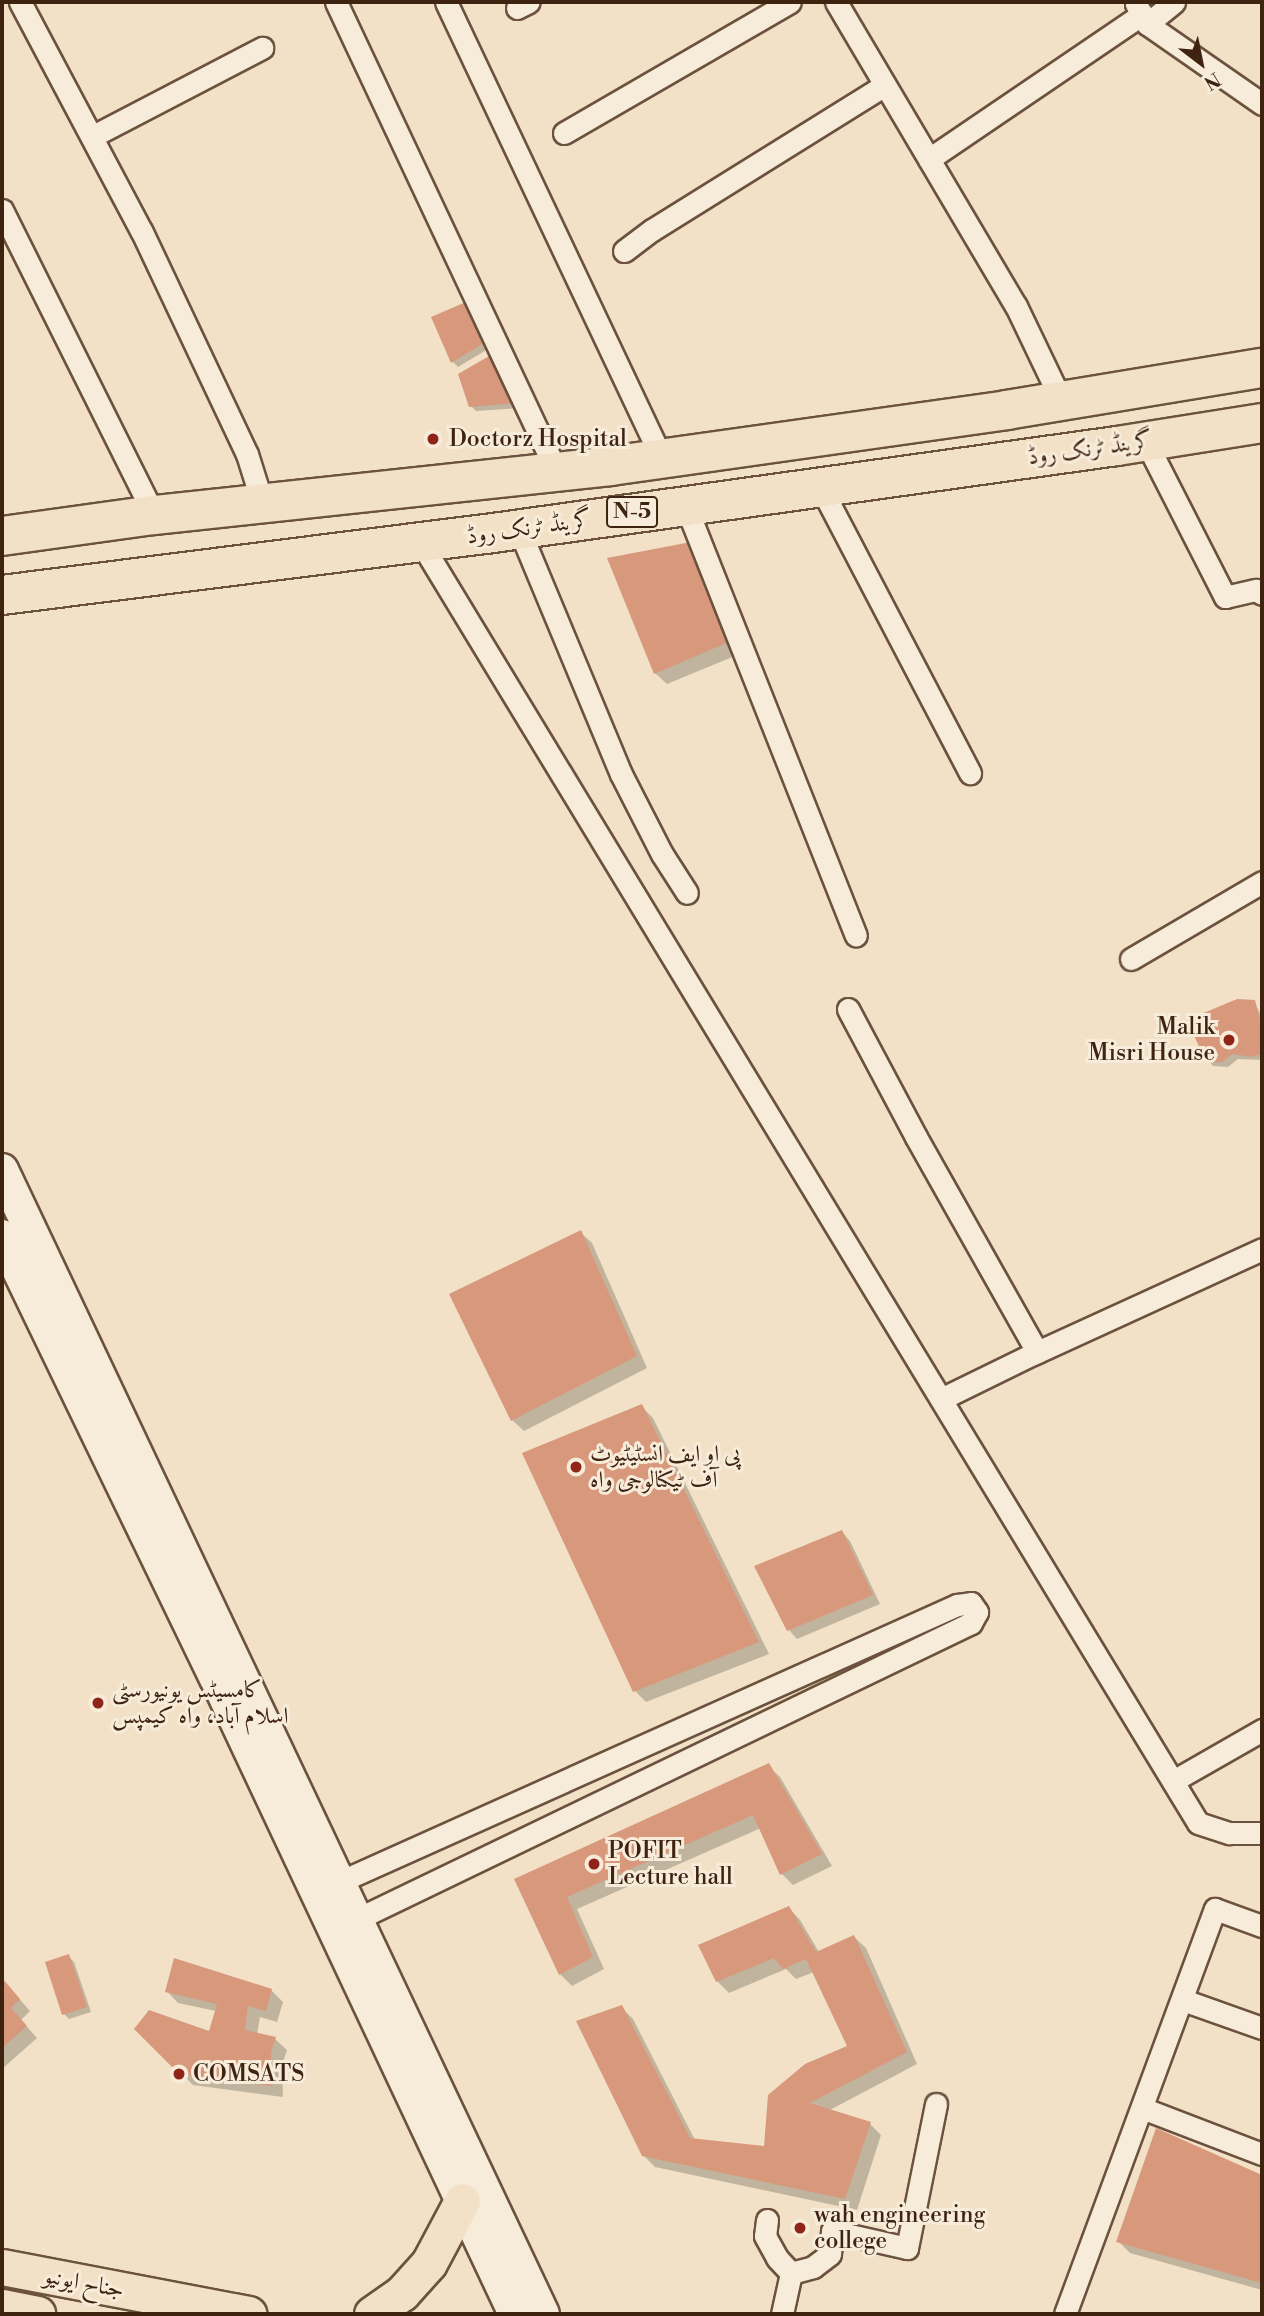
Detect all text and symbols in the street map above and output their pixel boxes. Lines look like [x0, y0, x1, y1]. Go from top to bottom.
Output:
north arrow [1166, 28, 1236, 98]
text: N [1199, 67, 1225, 95]
place label: Doctorz Hospital [449, 425, 627, 453]
street label: گرینڈ ٹرنک روڈ [1026, 427, 1154, 471]
marker: Doctorz Hospital [423, 429, 443, 449]
road number: N-5 [606, 494, 658, 530]
street label: گرینڈ ٹرنک روڈ [465, 506, 593, 550]
place label: Malik Misri House [1088, 1013, 1215, 1067]
marker: Malik Misri House [1221, 1032, 1237, 1048]
place label: پی او ایف انسٹیٹیوٹ آف ٹیکنالوجی واہ [590, 1440, 741, 1494]
marker: پی او ایف انسٹیٹیوٹ آف ٹیکنالوجی واہ [568, 1459, 584, 1475]
place label: کامسیٹس یونیورسٹی اسلام آباد، واہ کیمپس [112, 1676, 289, 1730]
marker: کامسیٹس یونیورسٹی اسلام آباد، واہ کیمپس [90, 1695, 106, 1711]
place label: POFIT Lecture hall [608, 1837, 733, 1891]
marker: POFIT Lecture hall [586, 1856, 602, 1872]
place label: COMSATS [193, 2060, 304, 2088]
marker: COMSATS [171, 2066, 187, 2082]
place label: wah engineering college [814, 2201, 985, 2255]
marker: wah engineering college [792, 2220, 808, 2236]
street label: جناح ایونیو [41, 2262, 127, 2304]

